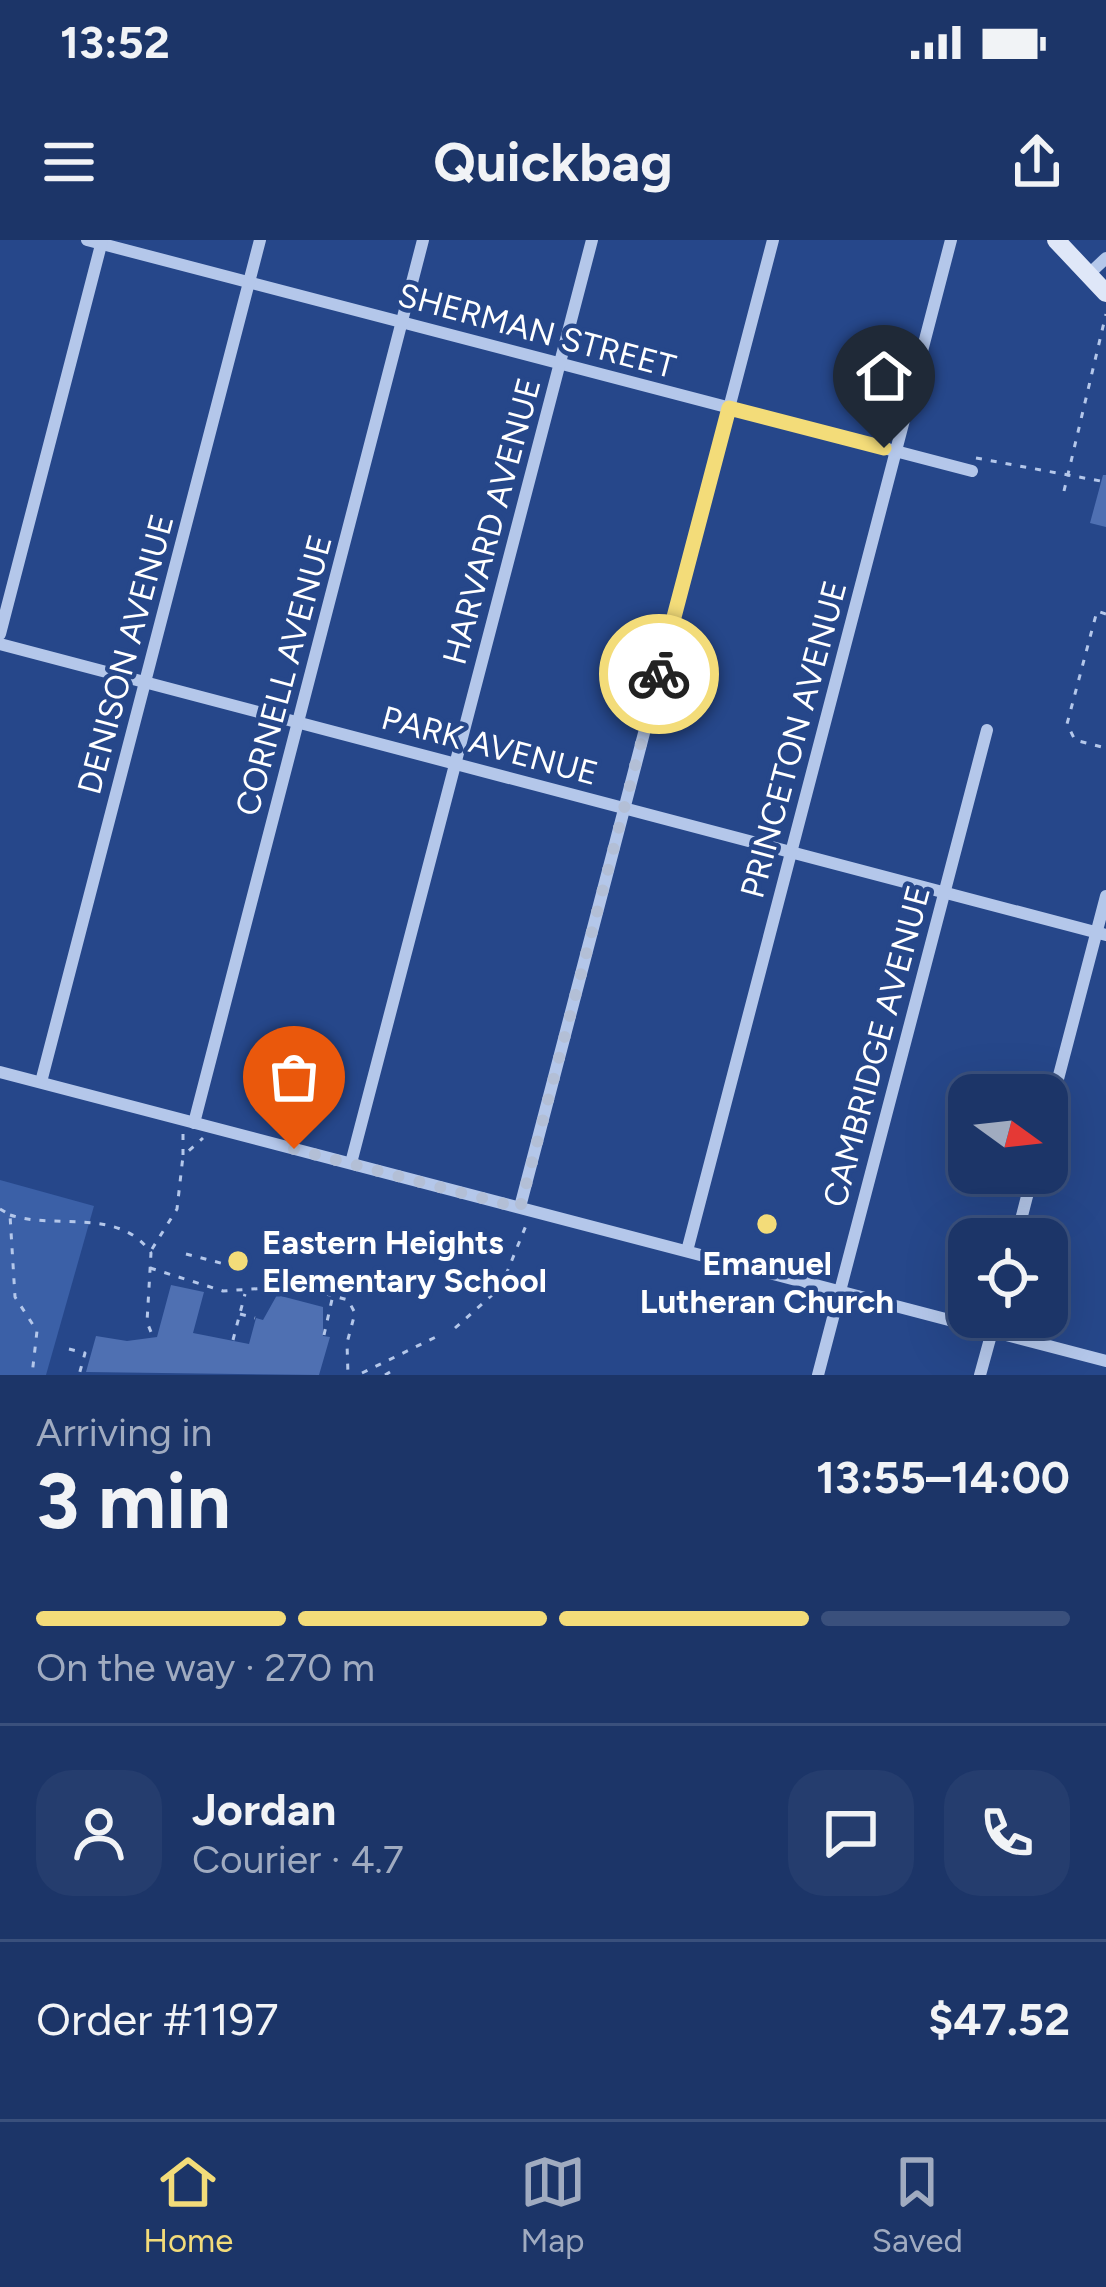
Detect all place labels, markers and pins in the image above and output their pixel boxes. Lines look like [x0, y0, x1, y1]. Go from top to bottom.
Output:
pin [833, 325, 935, 448]
pin [243, 1026, 345, 1149]
marker: Emanuel Lutheran Church [754, 1211, 780, 1237]
place label: Eastern Heights Elementary School [262, 1223, 547, 1300]
place label: Emanuel Lutheran Church [640, 1244, 894, 1321]
marker: Eastern Heights Elementary School [225, 1248, 251, 1274]

